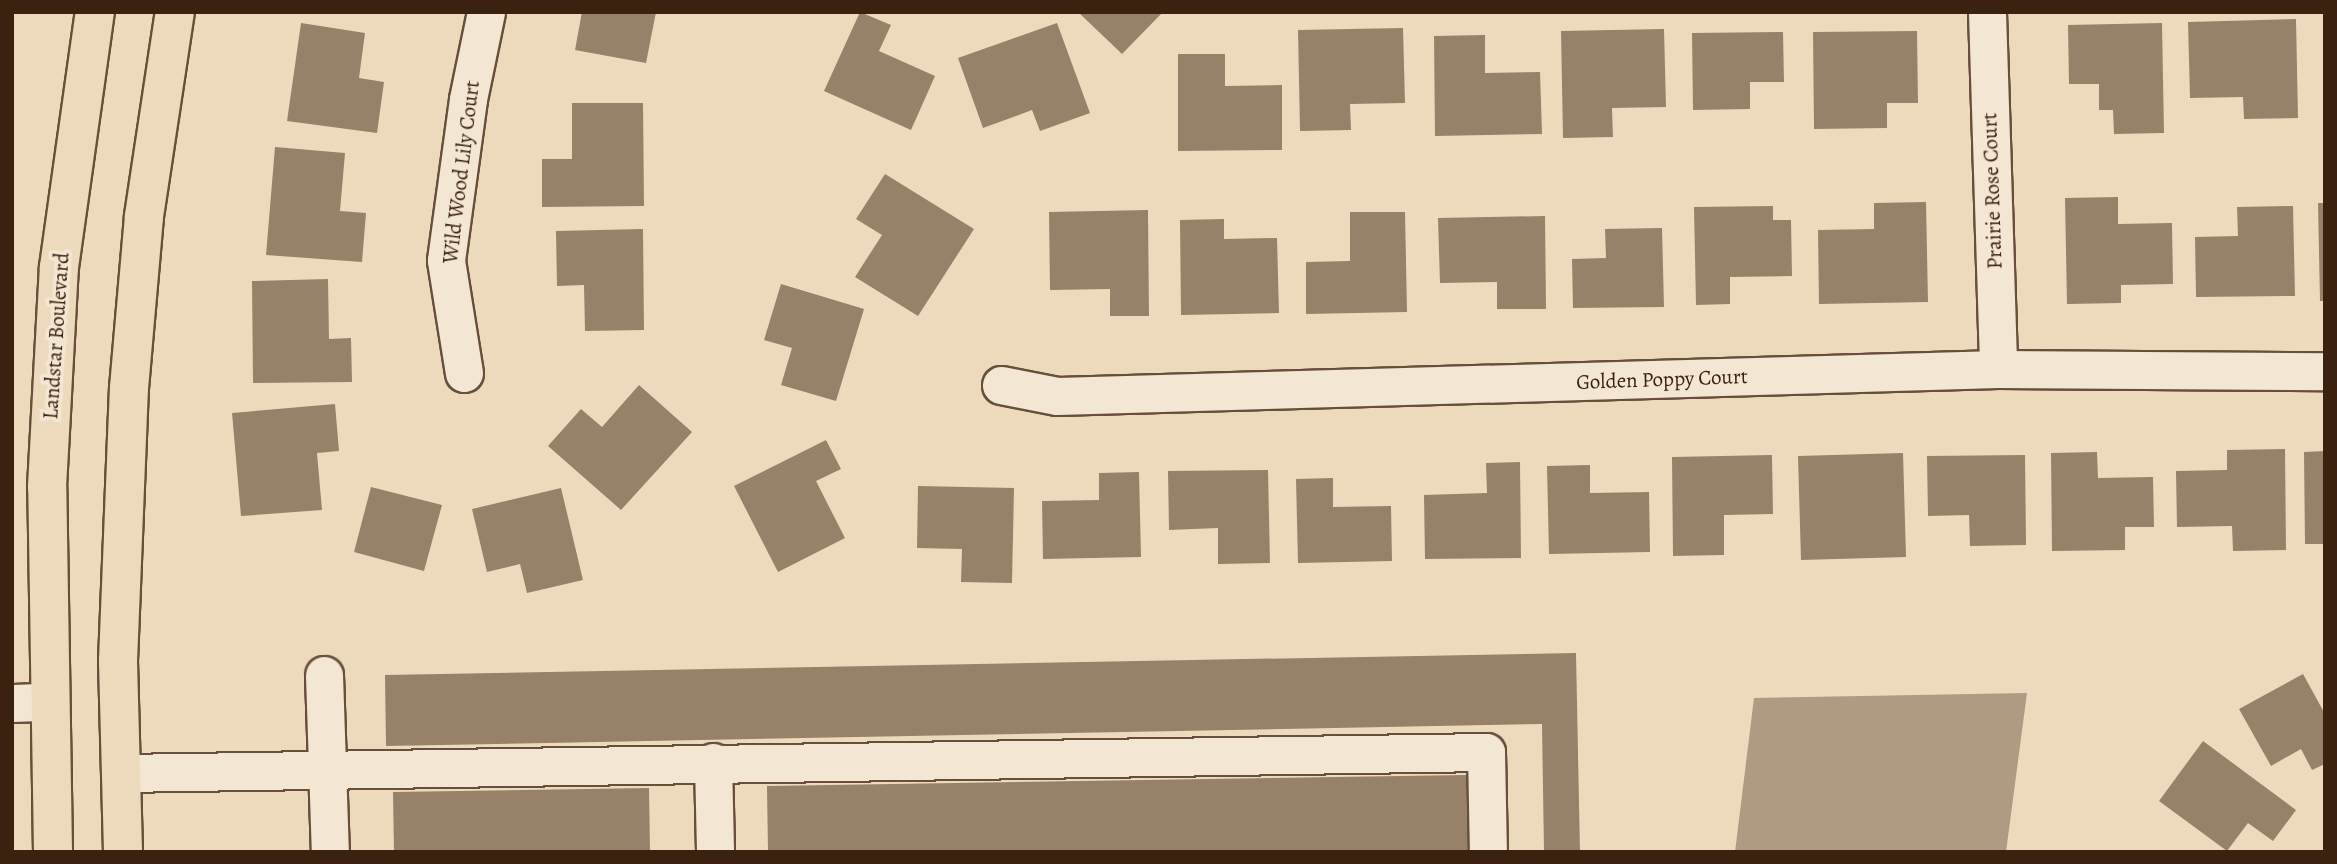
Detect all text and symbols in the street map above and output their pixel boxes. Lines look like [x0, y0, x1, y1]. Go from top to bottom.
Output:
street label: Wild Wood Lily Court [437, 79, 485, 265]
street label: Prairie Rose Court [1977, 112, 2007, 270]
street label: Landstar Boulevard [38, 252, 74, 420]
street label: Golden Poppy Court [1576, 363, 1748, 395]

